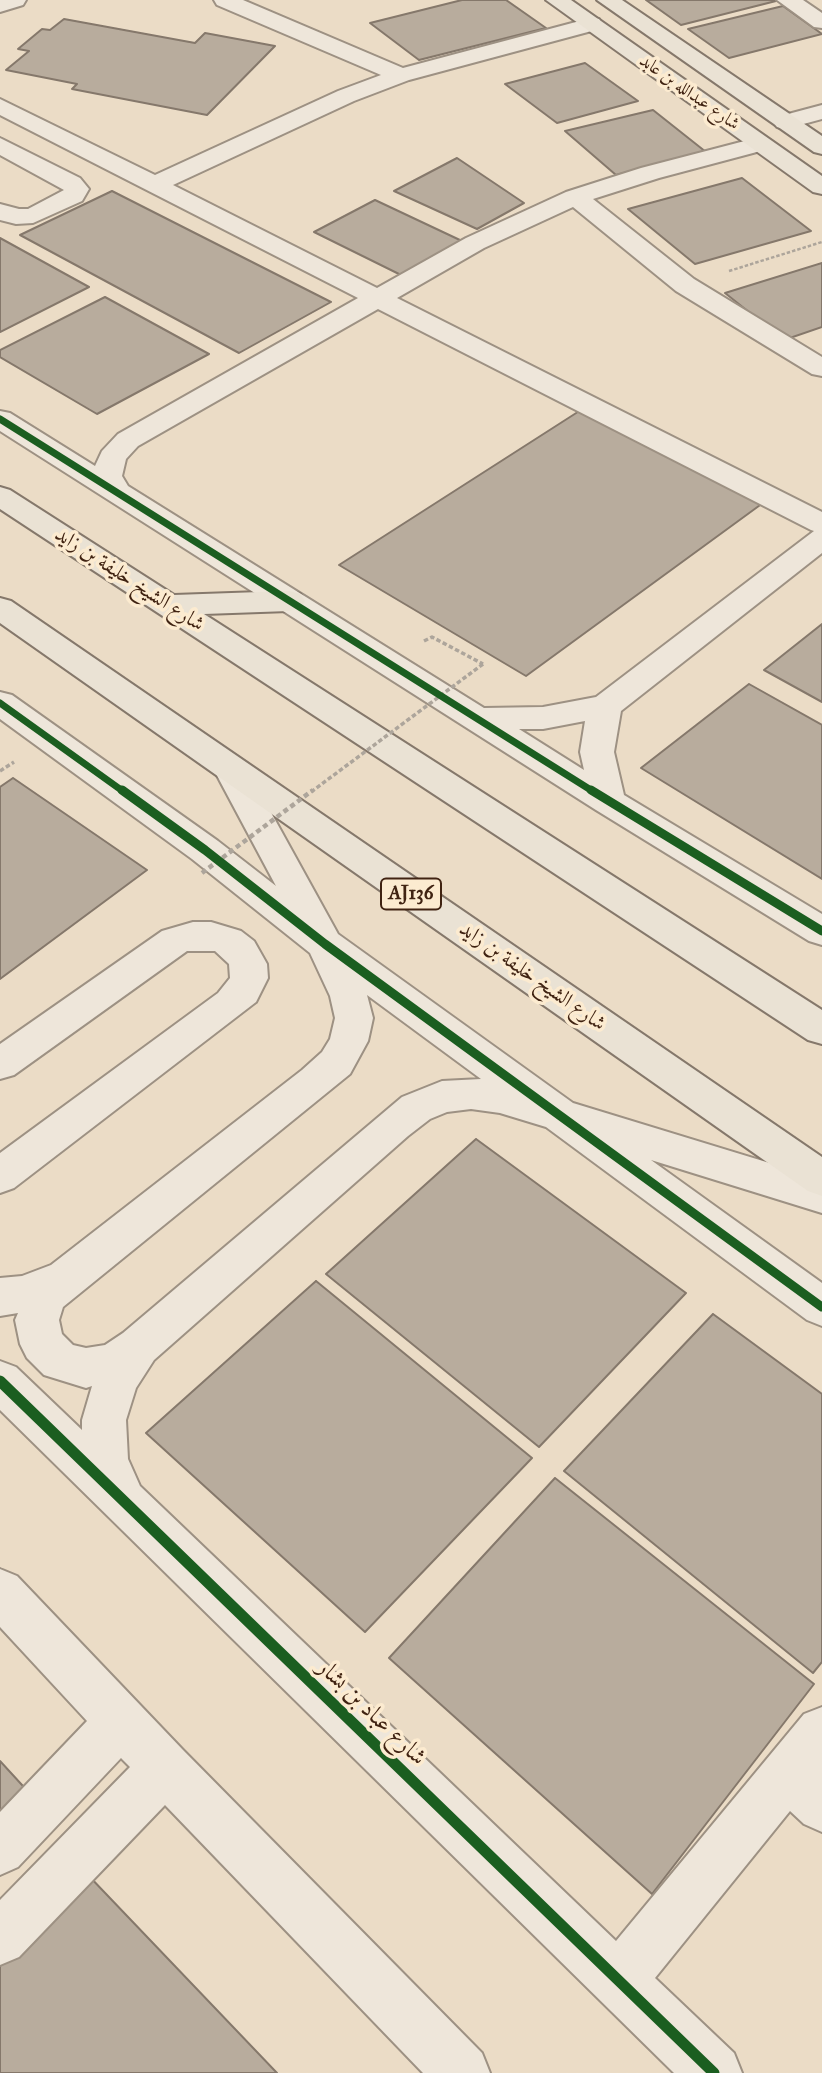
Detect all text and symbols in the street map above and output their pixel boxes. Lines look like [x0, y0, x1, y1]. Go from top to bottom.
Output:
street label: شارع عبدالله بن عابد [635, 50, 743, 136]
street label: شارع الشيخ خليفة بن زايد [49, 522, 209, 638]
road number: AJ136 [381, 878, 441, 909]
street label: شارع الشيخ خليفة بن زايد [454, 917, 610, 1037]
street label: شارع عباد بن بشار [310, 1654, 432, 1772]

